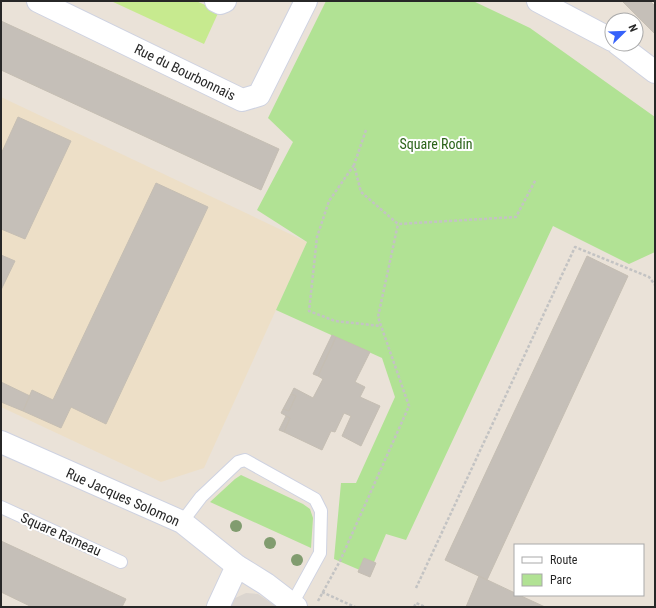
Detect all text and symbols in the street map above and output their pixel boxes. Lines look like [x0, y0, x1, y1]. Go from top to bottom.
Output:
north arrow [604, 12, 644, 52]
text: N [625, 23, 640, 34]
street label: Rue du Bourbonnais [132, 41, 238, 103]
park label: Square Rodin [399, 136, 473, 152]
street label: Rue Jacques Solomon [64, 465, 182, 529]
street label: Square Rameau [18, 509, 104, 559]
legend [514, 544, 644, 596]
text: Route [550, 553, 578, 567]
text: Parc [550, 573, 572, 587]

